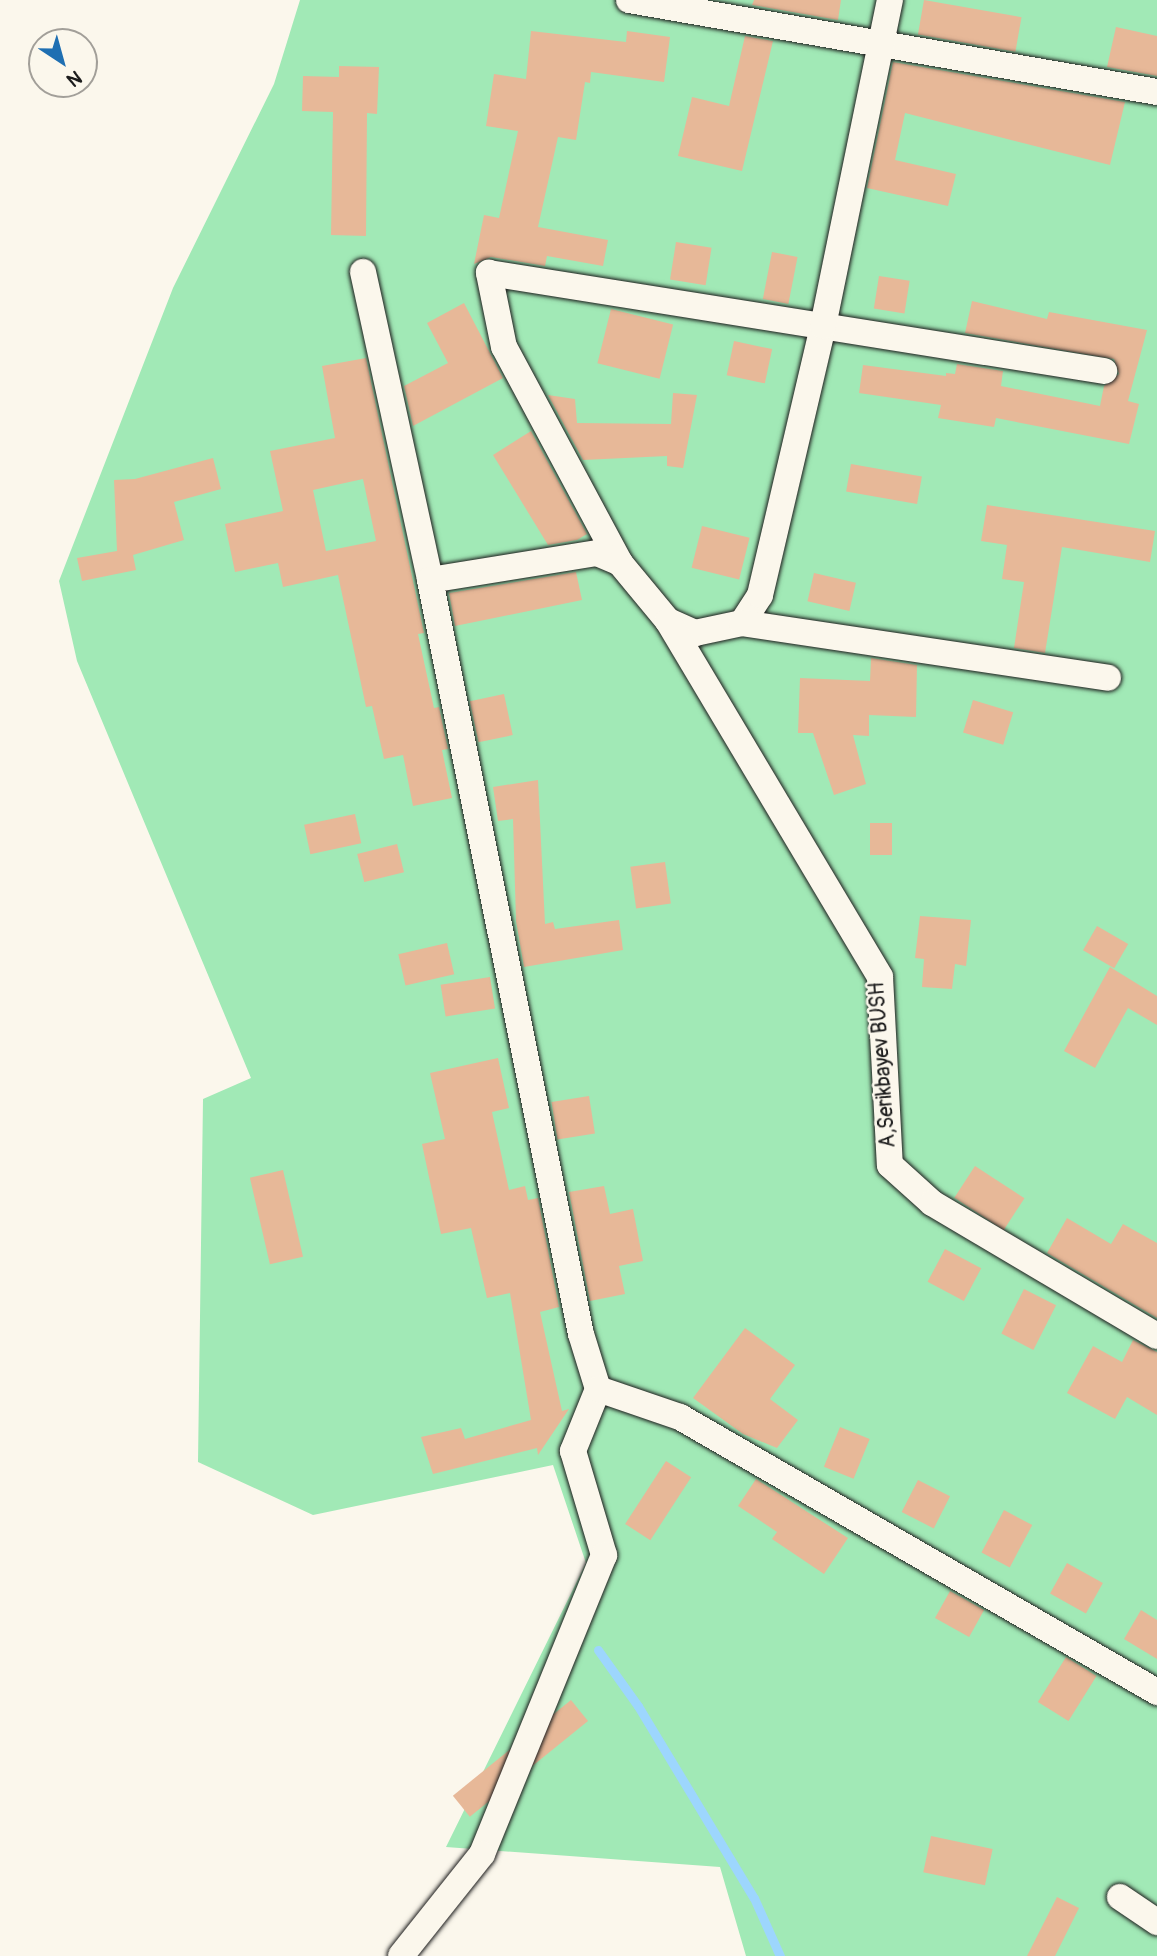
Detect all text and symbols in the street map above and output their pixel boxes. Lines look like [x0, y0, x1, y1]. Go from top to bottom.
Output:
north arrow [28, 28, 98, 98]
text: N [62, 65, 86, 92]
street label: A,Serikbayev BUSH [865, 981, 901, 1149]

